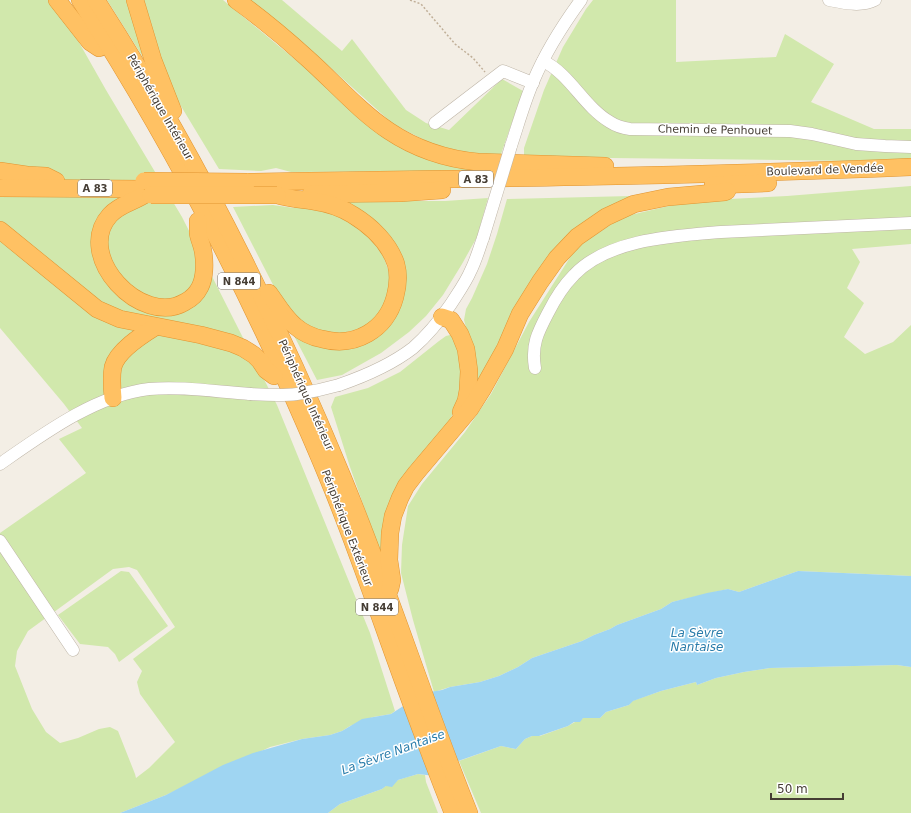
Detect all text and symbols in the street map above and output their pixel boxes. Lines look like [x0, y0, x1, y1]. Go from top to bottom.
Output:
street label: Périphérique Intérieur [124, 52, 196, 163]
street label: Chemin de Penhouet [658, 123, 773, 138]
street label: Boulevard de Vendée [766, 161, 884, 179]
road number: A 83 [459, 171, 493, 187]
road number: A 83 [78, 180, 112, 196]
road number: N 844 [218, 273, 260, 289]
street label: Périphérique Intérieur [276, 337, 337, 453]
street label: Périphérique Extérieur [319, 468, 375, 588]
road number: N 844 [356, 599, 398, 615]
water label: La Sèvre Nantaise [671, 626, 723, 654]
water label: La Sèvre Nantaise [339, 727, 447, 777]
scale bar [771, 775, 843, 801]
text: 50 m [777, 782, 808, 796]

